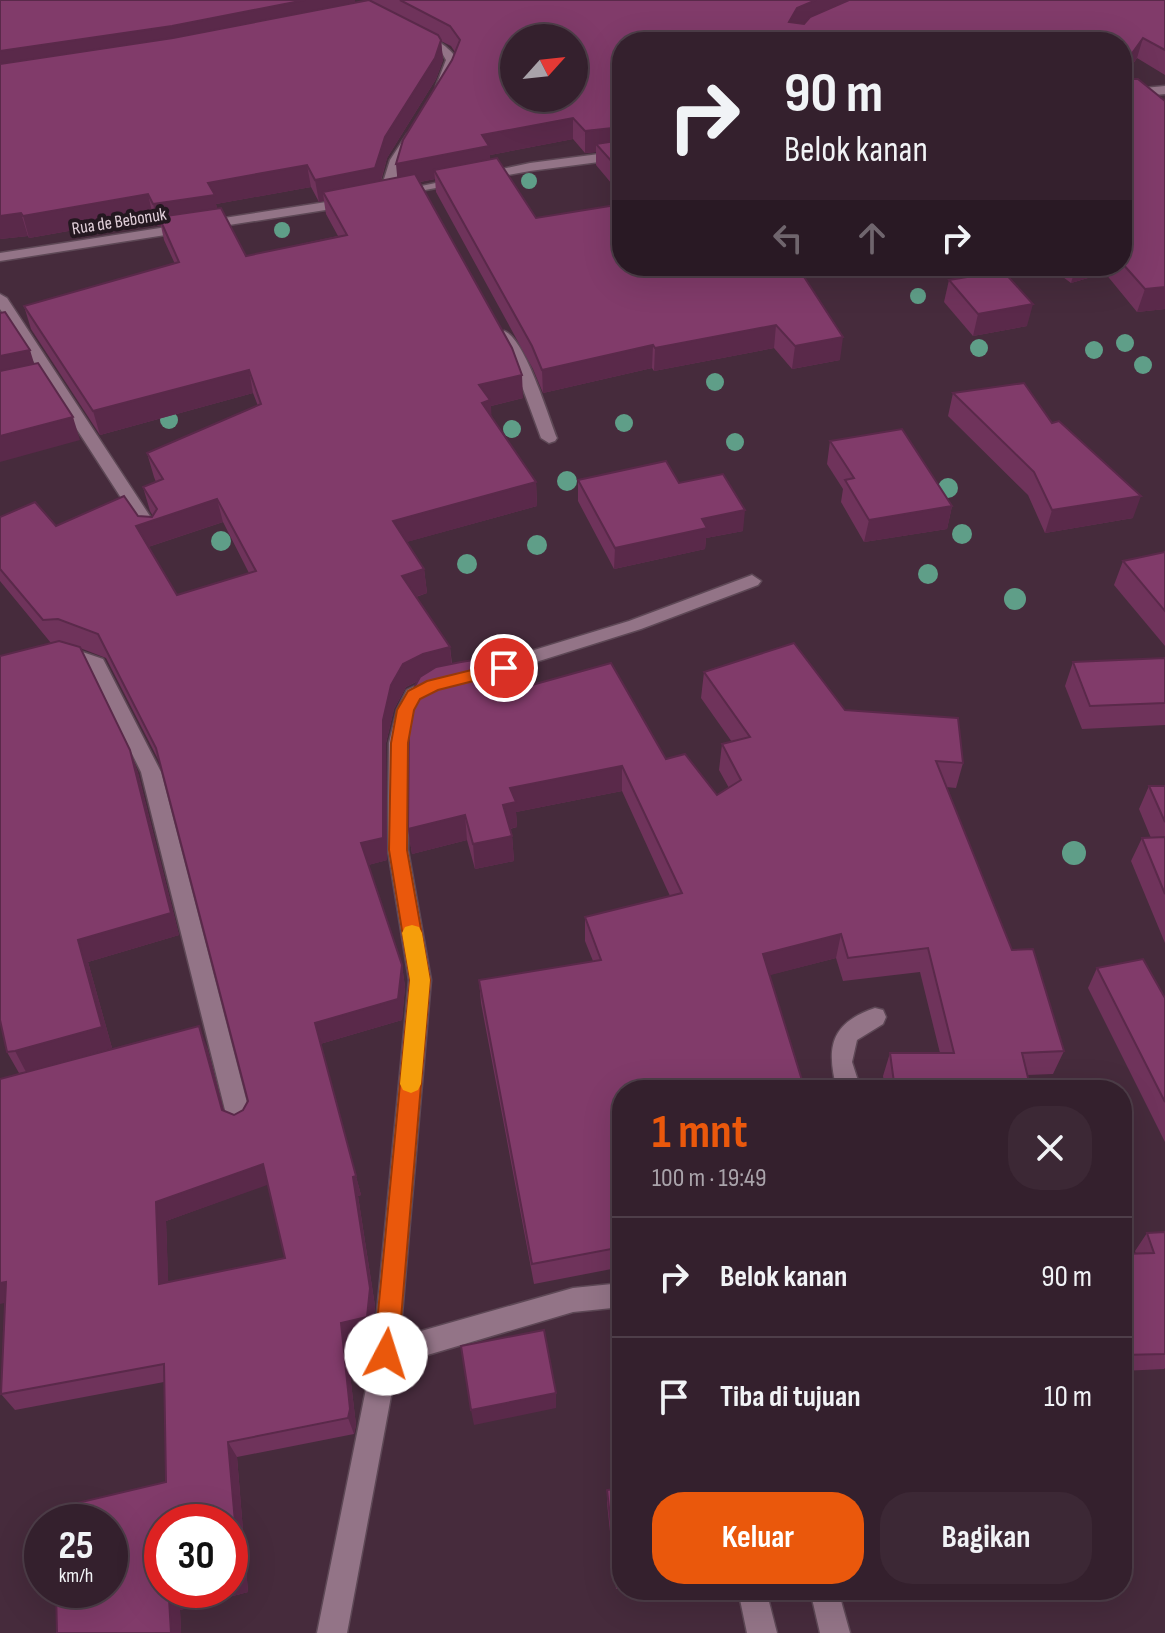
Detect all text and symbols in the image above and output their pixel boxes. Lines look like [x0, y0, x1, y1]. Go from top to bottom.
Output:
north arrow [500, 24, 588, 112]
map controls [500, 24, 588, 112]
text: 90 m [784, 61, 883, 128]
icon: right [652, 64, 756, 168]
text: Belok kanan [784, 129, 928, 172]
street label: Rua de Bebonuk [70, 204, 168, 239]
icon: left [766, 216, 810, 260]
icon: ahead [850, 216, 894, 260]
icon: right [934, 216, 978, 260]
pin [470, 634, 538, 702]
icon: arrive [482, 646, 526, 690]
text: 1 mnt [652, 1104, 748, 1161]
button: close [1008, 1106, 1092, 1190]
text: 100 m · 19:49 [652, 1163, 767, 1194]
icon: right [652, 1255, 696, 1299]
text: Belok kanan [720, 1259, 847, 1295]
text: 90 m [1041, 1259, 1092, 1295]
position arrow [344, 1312, 428, 1396]
icon: arrive [652, 1375, 696, 1419]
text: Tiba di tujuan [720, 1379, 861, 1415]
text: 10 m [1044, 1379, 1092, 1415]
button: Keluar [652, 1492, 864, 1584]
button: Bagikan [880, 1492, 1092, 1584]
speed limit sign: 30 [144, 1504, 248, 1608]
text: 25 [58, 1522, 94, 1570]
text: km/h [59, 1564, 93, 1588]

